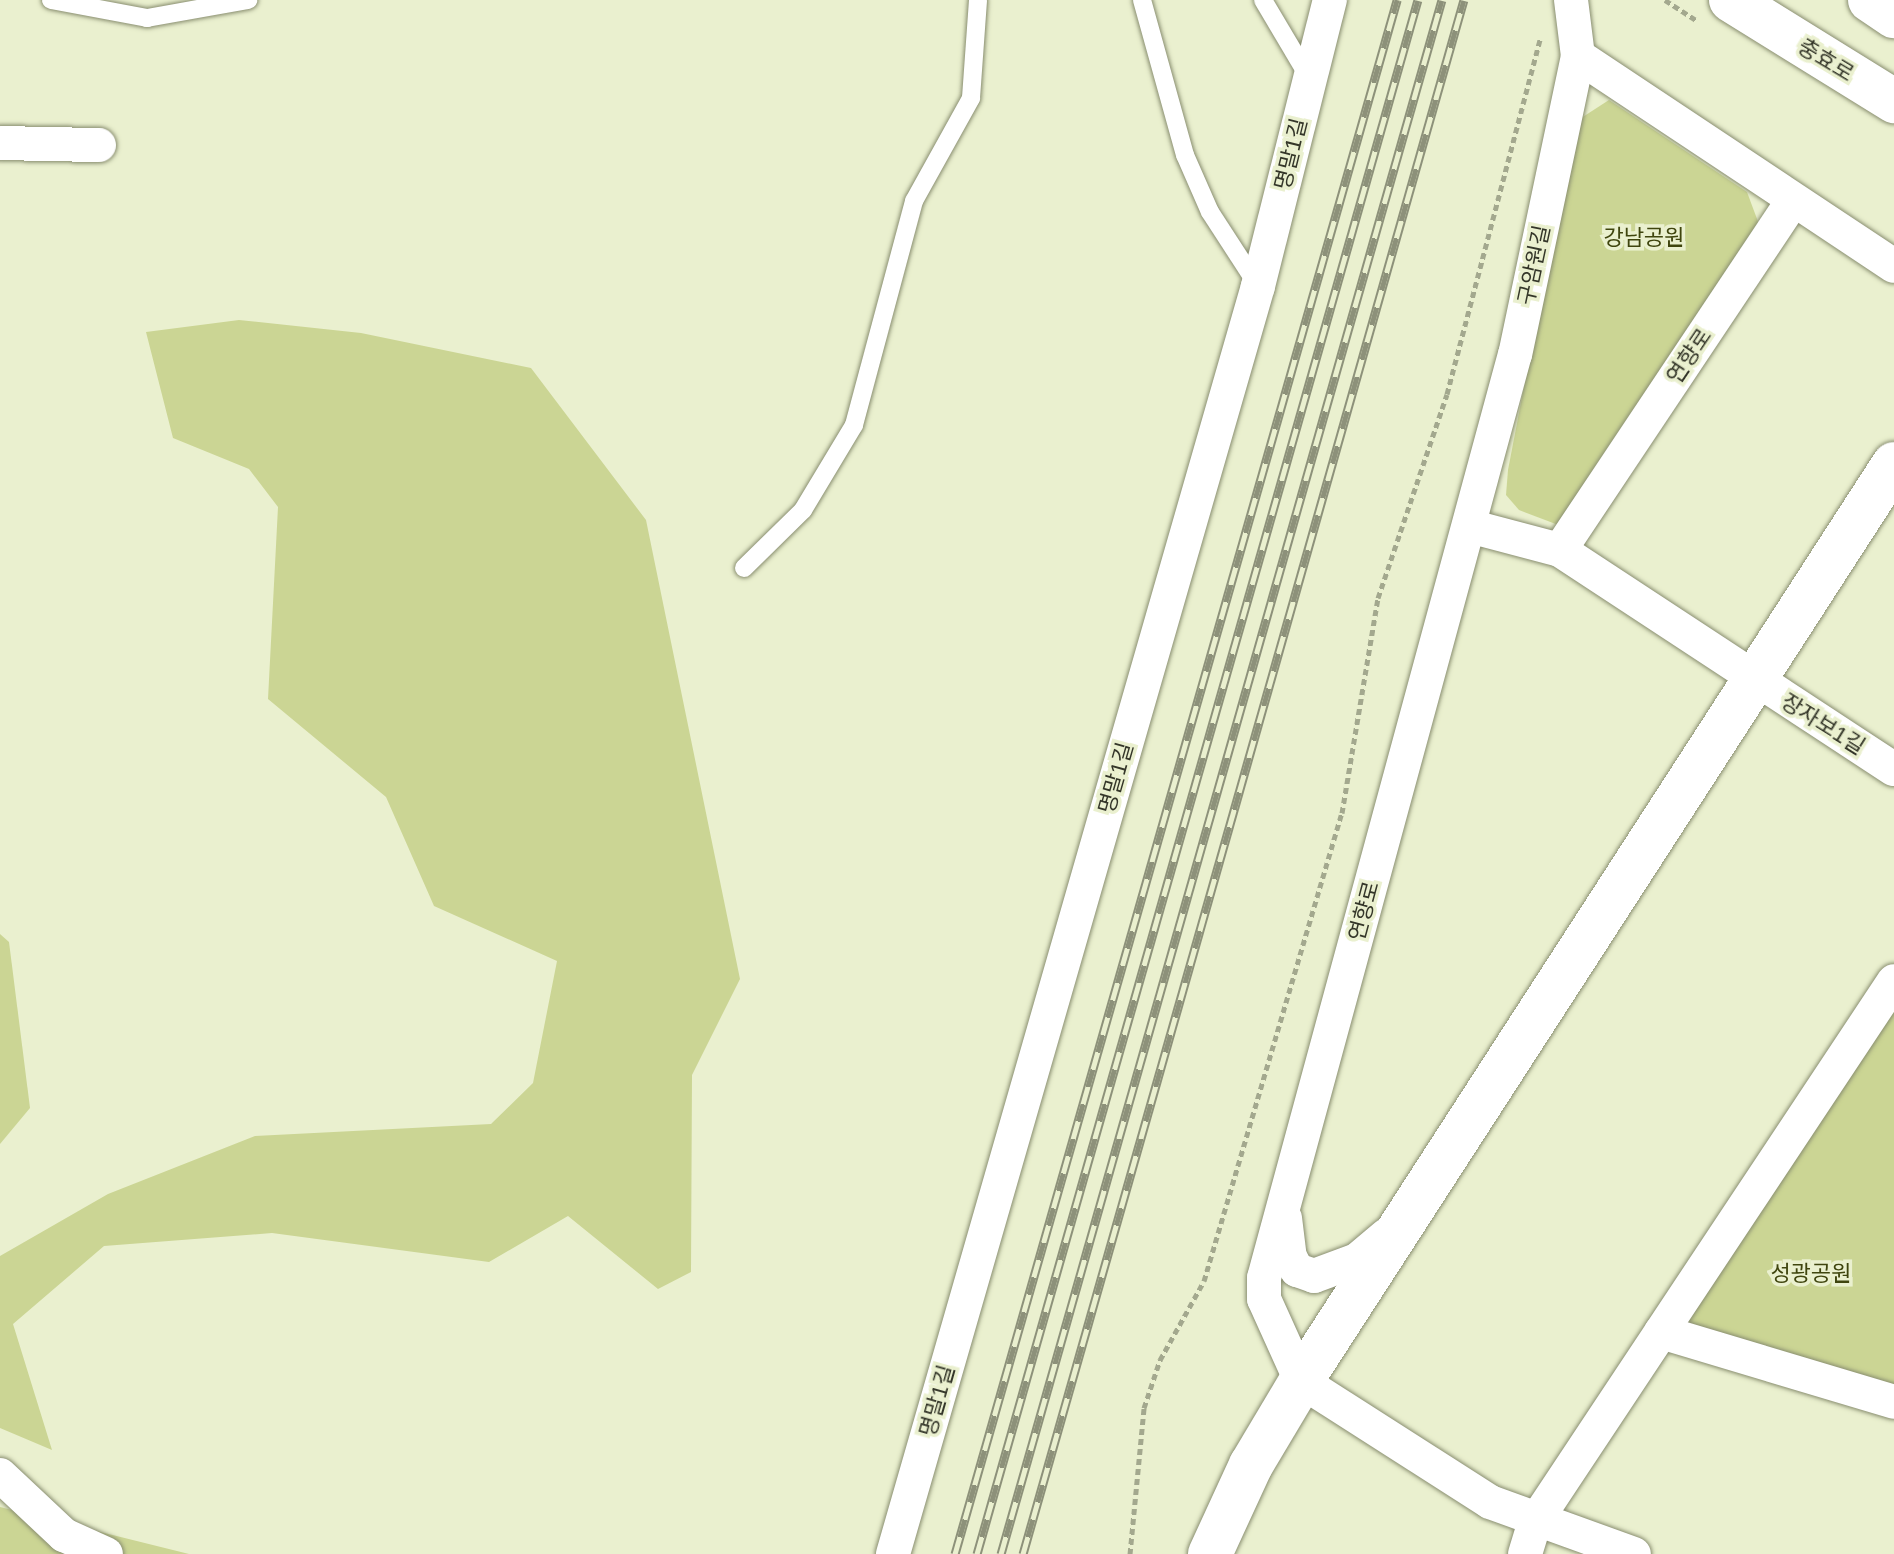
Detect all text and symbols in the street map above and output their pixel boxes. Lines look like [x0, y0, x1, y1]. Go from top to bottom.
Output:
street label: 충효로 [1793, 33, 1859, 87]
street label: 명말1길 [1269, 115, 1313, 193]
street label: 구암원길 [1513, 223, 1555, 307]
park label: 강남공원 [1604, 225, 1684, 251]
street label: 연향로 [1661, 323, 1717, 389]
street label: 장자보1길 [1776, 688, 1870, 760]
street label: 명말1길 [1093, 739, 1139, 817]
street label: 연향로 [1343, 878, 1385, 944]
park label: 성광공원 [1771, 1261, 1851, 1287]
street label: 명말1길 [914, 1362, 960, 1440]

